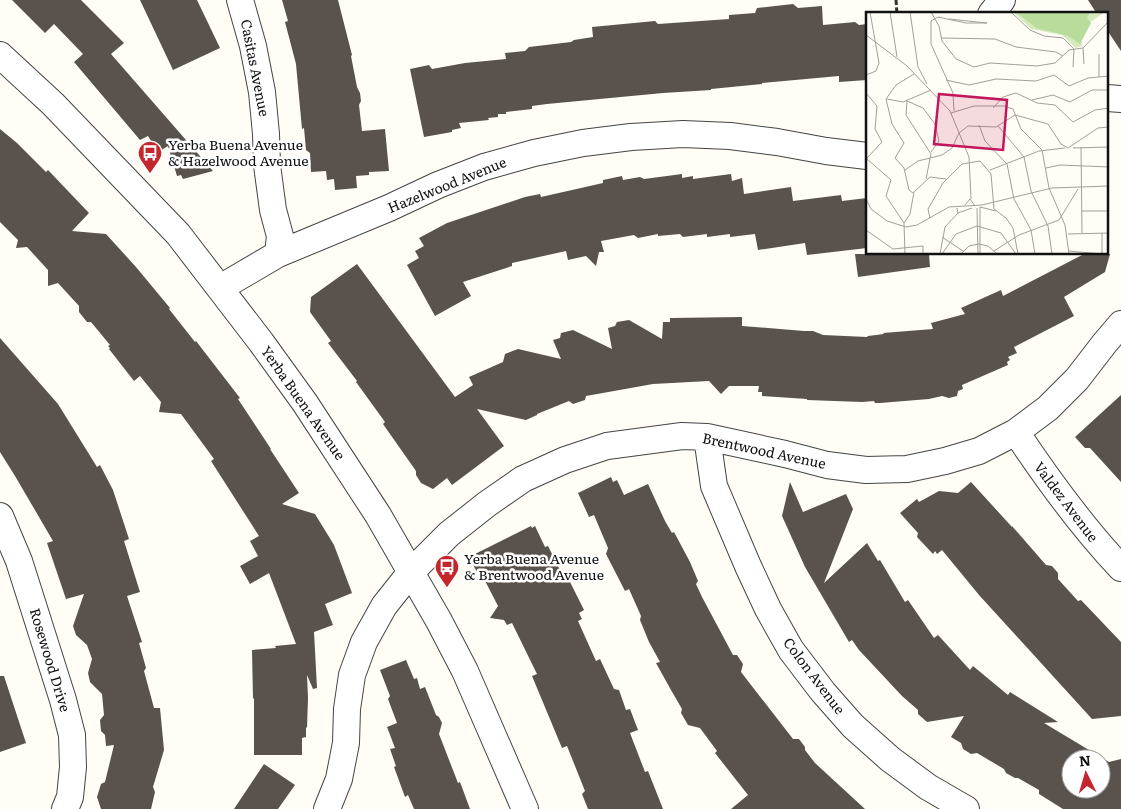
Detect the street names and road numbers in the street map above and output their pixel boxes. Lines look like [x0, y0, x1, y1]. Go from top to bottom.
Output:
street label: Casitas Avenue [237, 17, 275, 118]
street label: Hazelwood Avenue [384, 151, 509, 217]
street label: Yerba Buena Avenue [257, 341, 351, 463]
street label: Brentwood Avenue [701, 427, 828, 473]
street label: Valdez Avenue [1030, 457, 1104, 546]
street label: Rosewood Drive [26, 605, 76, 714]
street label: Colon Avenue [779, 633, 850, 718]

